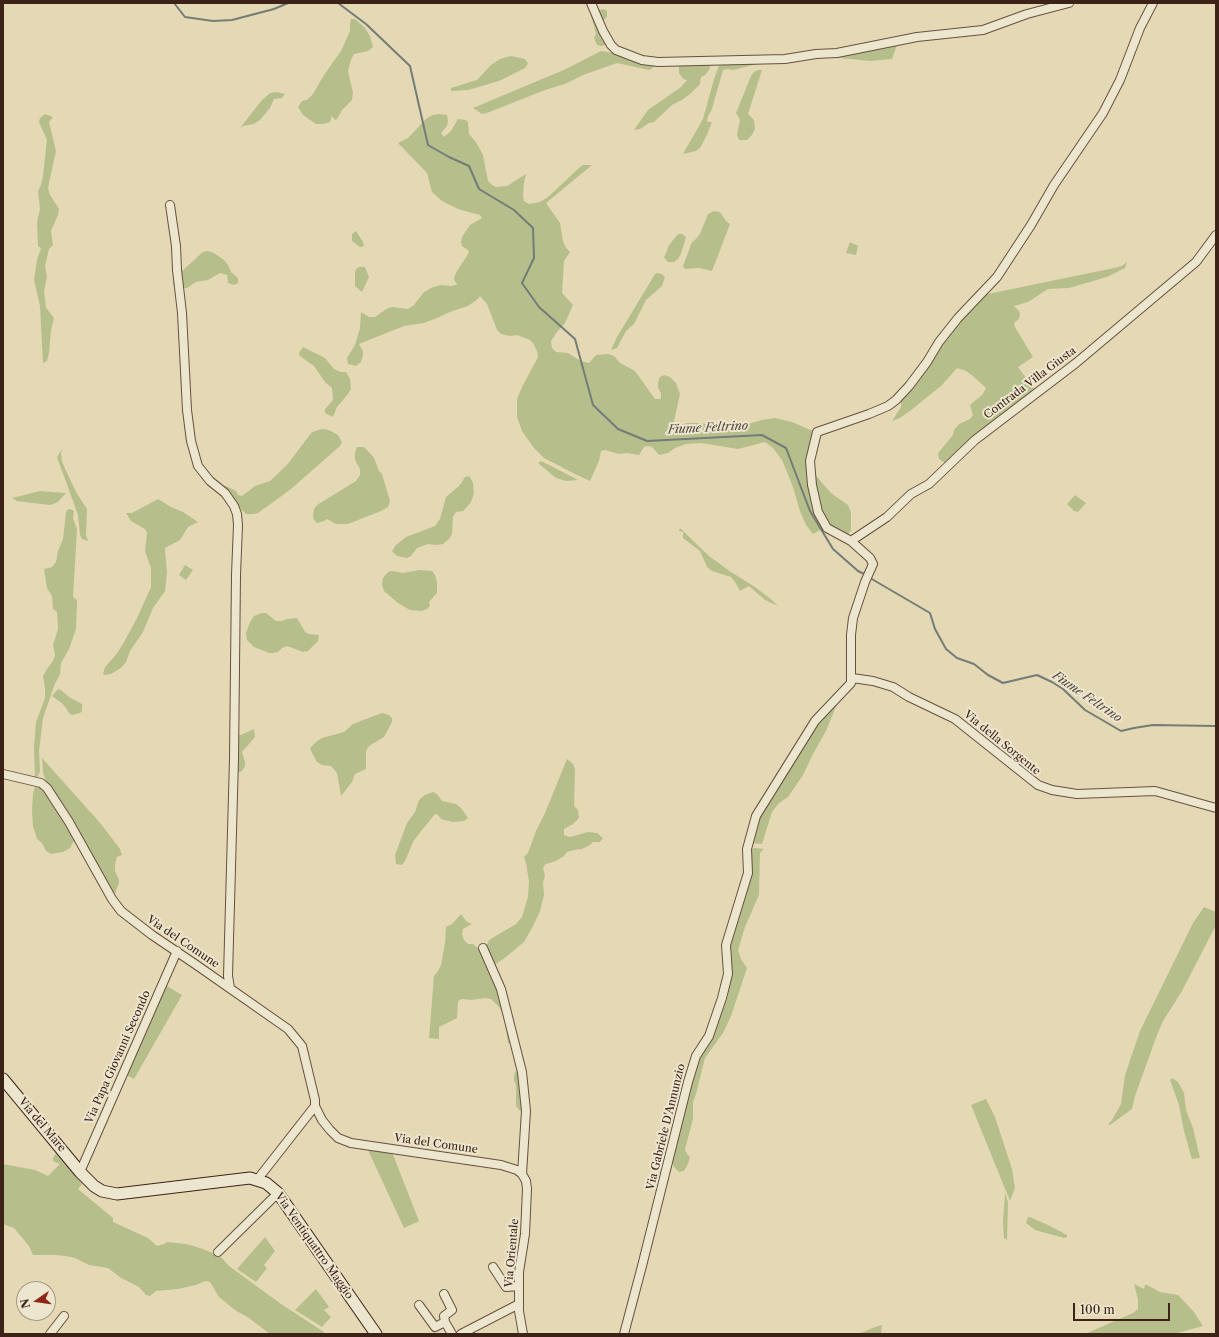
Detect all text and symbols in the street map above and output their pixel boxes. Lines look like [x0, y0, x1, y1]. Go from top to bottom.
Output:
street label: Contrada Villa Giusta [981, 344, 1079, 422]
water label: Fiume Feltrino [667, 419, 749, 437]
water label: Fiume Feltrino [1050, 668, 1124, 726]
street label: Via della Sorgente [961, 708, 1043, 778]
street label: Via del Comune [144, 913, 222, 971]
street label: Via Papa Giovanni Secondo [83, 988, 153, 1126]
street label: Via Gabriele D'Annunzio [644, 1062, 688, 1192]
street label: Via del Mare [16, 1095, 68, 1155]
street label: Via del Comune [393, 1132, 479, 1156]
street label: Via Ventiquattro Maggio [272, 1190, 356, 1302]
street label: Via Orientale [502, 1218, 522, 1288]
north arrow [16, 1281, 56, 1321]
scale bar [1075, 1295, 1172, 1321]
text: N [17, 1297, 33, 1310]
text: 100 m [1080, 1302, 1115, 1317]

